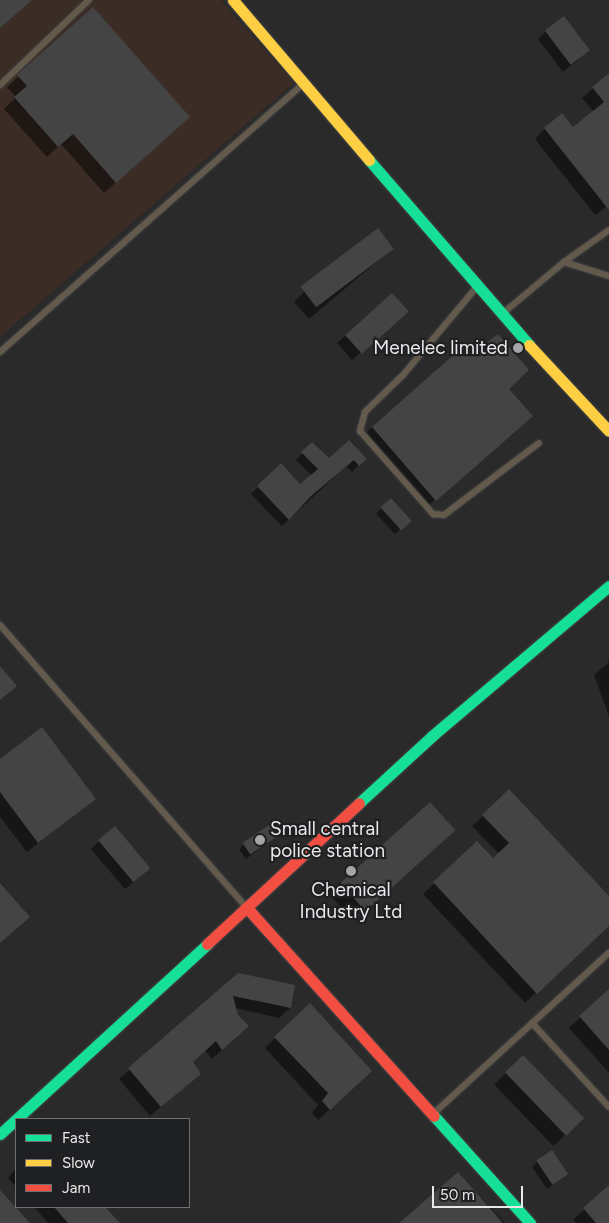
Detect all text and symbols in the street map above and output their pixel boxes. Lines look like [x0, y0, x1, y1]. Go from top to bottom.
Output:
place label: Menelec limited [373, 337, 508, 359]
marker: Menelec limited [512, 342, 524, 354]
place label: Small central police station [270, 818, 385, 862]
marker: Small central police station [254, 834, 266, 846]
marker: Chemical Industry Ltd [345, 865, 357, 877]
place label: Chemical Industry Ltd [300, 879, 402, 923]
legend [15, 1118, 190, 1208]
text: Fast [62, 1129, 90, 1147]
text: Slow [62, 1154, 95, 1172]
scale bar [434, 1176, 525, 1208]
text: Jam [62, 1179, 90, 1197]
text: 50 m [440, 1186, 475, 1204]

